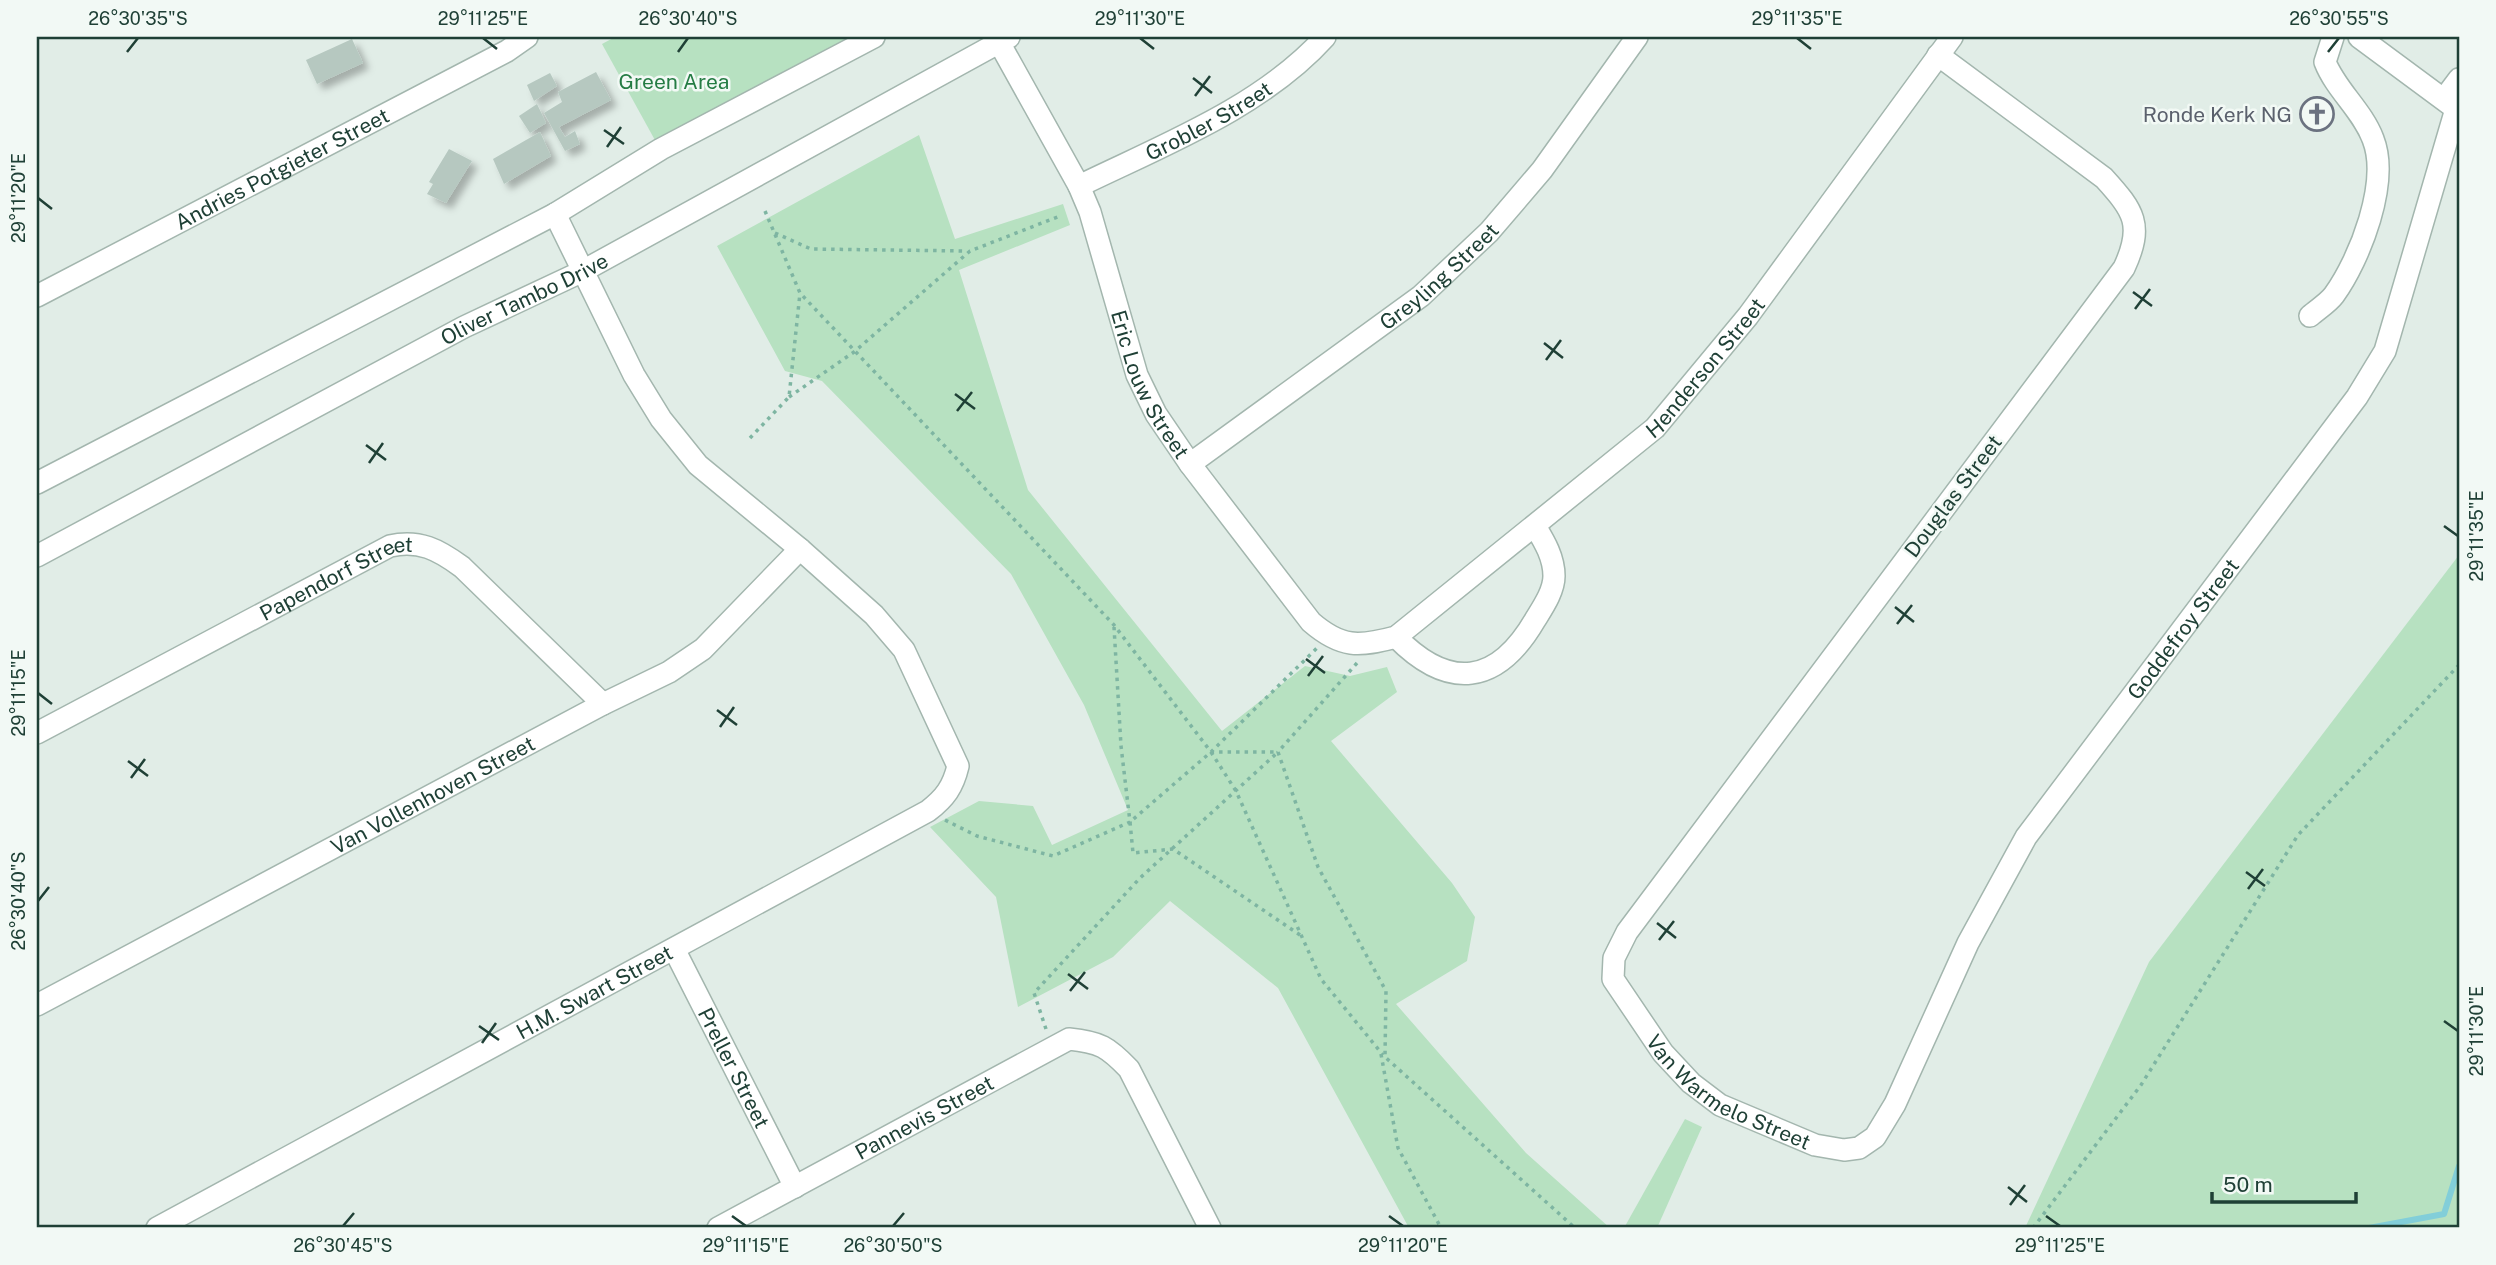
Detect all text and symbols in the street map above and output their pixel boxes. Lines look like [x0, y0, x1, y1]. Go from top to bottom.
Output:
text: 26°30'35"S [88, 8, 188, 29]
text: 29°11'25"E [438, 8, 528, 29]
text: 26°30'40"S [638, 8, 738, 29]
text: 29°11'30"E [1095, 8, 1185, 29]
text: 29°11'35"E [1751, 8, 1843, 29]
text: 26°30'55"S [2289, 8, 2389, 29]
park label: Green Area [619, 69, 729, 94]
street label: Grobler Street [1141, 76, 1276, 165]
church icon: Ronde Kerk NG [2298, 95, 2336, 133]
street label: Andries Potgieter Street [171, 102, 393, 234]
place label: Ronde Kerk NG [2143, 102, 2292, 127]
text: 29°11'20"E [8, 153, 29, 243]
street label: Greyling Street [1374, 218, 1504, 335]
street label: Oliver Tambo Drive [436, 247, 612, 350]
street label: Henderson Street [1641, 293, 1770, 443]
street label: Eric Louw Street [1106, 307, 1195, 463]
street label: Douglas Street [1899, 430, 2007, 562]
text: 29°11'35"E [2466, 490, 2487, 582]
street label: Papendorf Street [255, 531, 413, 625]
street label: Goddefroy Street [2122, 553, 2244, 704]
text: 29°11'15"E [8, 649, 29, 737]
street label: Van Vollenhoven Street [326, 730, 539, 859]
text: 26°30'40"S [8, 851, 29, 951]
street label: H.M. Swart Street [512, 939, 677, 1044]
text: 29°11'30"E [2466, 986, 2487, 1076]
street label: Preller Street [693, 1003, 775, 1132]
street label: Van Warmelo Street [1641, 1029, 1814, 1154]
street label: Pannevis Street [850, 1070, 998, 1164]
scale bar [2212, 1160, 2356, 1204]
text: 50 m [2223, 1172, 2273, 1197]
text: 26°30'45"S [293, 1235, 393, 1256]
text: 29°11'15"E [702, 1235, 790, 1256]
text: 26°30'50"S [843, 1235, 943, 1256]
text: 29°11'20"E [1358, 1235, 1448, 1256]
text: 29°11'25"E [2015, 1235, 2105, 1256]

